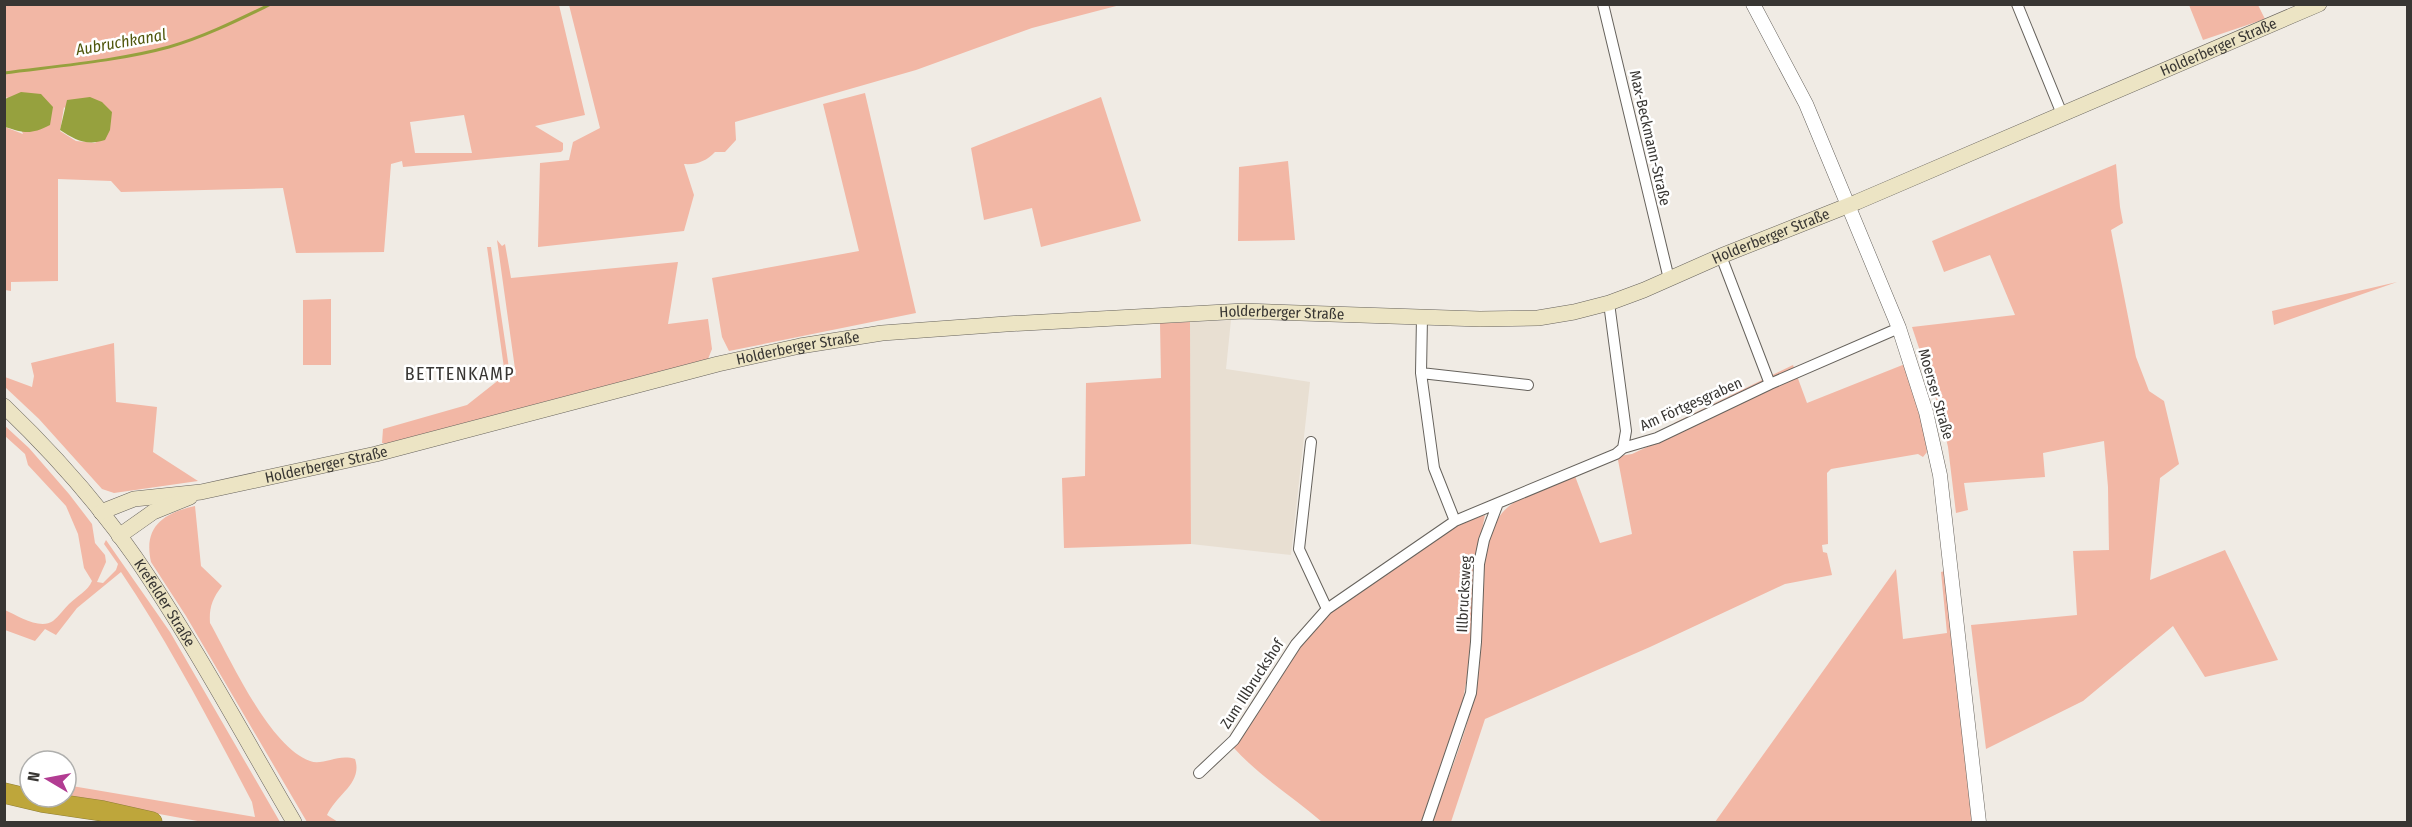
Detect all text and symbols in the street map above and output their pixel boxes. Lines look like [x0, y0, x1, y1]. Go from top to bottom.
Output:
street label: Holderberger Straße [2157, 14, 2279, 80]
water label: Aubruchkanal [73, 25, 168, 59]
street label: Max-Beckmann-Straße [1626, 69, 1674, 207]
street label: Holderberger Straße [1709, 205, 1832, 268]
street label: Holderberger Straße [1219, 302, 1345, 323]
street label: Holderberger Straße [735, 328, 861, 369]
street label: Moerser Straße [1914, 347, 1958, 441]
district label: BETTENKAMP [405, 363, 515, 385]
street label: Am Förtgesgraben [1637, 373, 1745, 435]
street label: Holderberger Straße [263, 442, 389, 487]
street label: Illbrucksweg [1453, 555, 1475, 633]
street label: Krefelder Straße [130, 556, 199, 650]
street label: Zum Illbruckshof [1216, 635, 1288, 732]
north arrow [18, 749, 78, 809]
text: N [24, 770, 44, 783]

